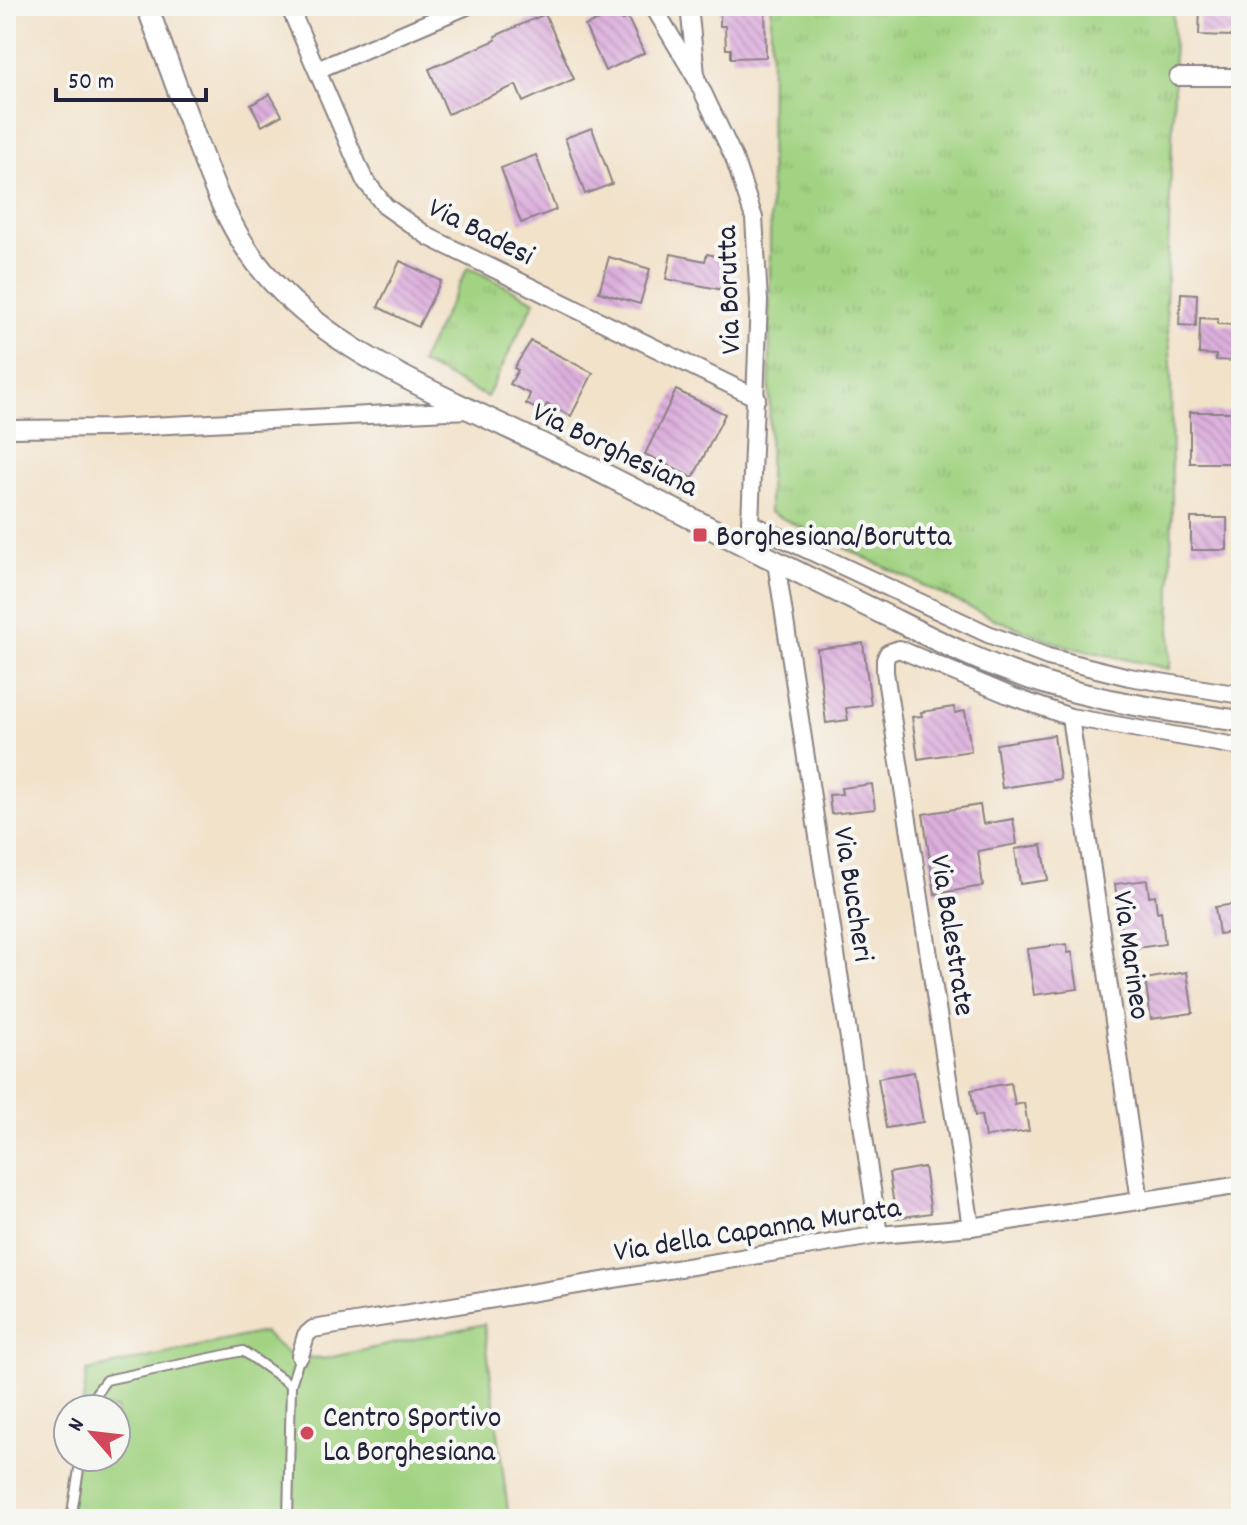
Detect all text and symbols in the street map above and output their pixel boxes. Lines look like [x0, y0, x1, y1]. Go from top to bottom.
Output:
scale bar [56, 52, 206, 102]
text: 50 m [68, 66, 114, 100]
street label: Via Badesi [419, 189, 541, 279]
street label: Via Borutta [708, 224, 755, 355]
street label: Via Borghesiana [524, 393, 705, 511]
place label: Borghesiana/Borutta [716, 518, 952, 561]
marker: Borghesiana/Borutta [691, 526, 709, 544]
street label: Via Buccheri [819, 824, 882, 965]
street label: Via Balestrate [916, 852, 984, 1019]
street label: Via Marineo [1098, 888, 1159, 1023]
street label: Via della Capanna Murata [611, 1188, 905, 1276]
north arrow [52, 1393, 132, 1473]
place label: Centro Sportivo La Borghesiana [323, 1399, 501, 1476]
text: N [61, 1413, 94, 1437]
marker: Centro Sportivo La Borghesiana [298, 1424, 316, 1442]

